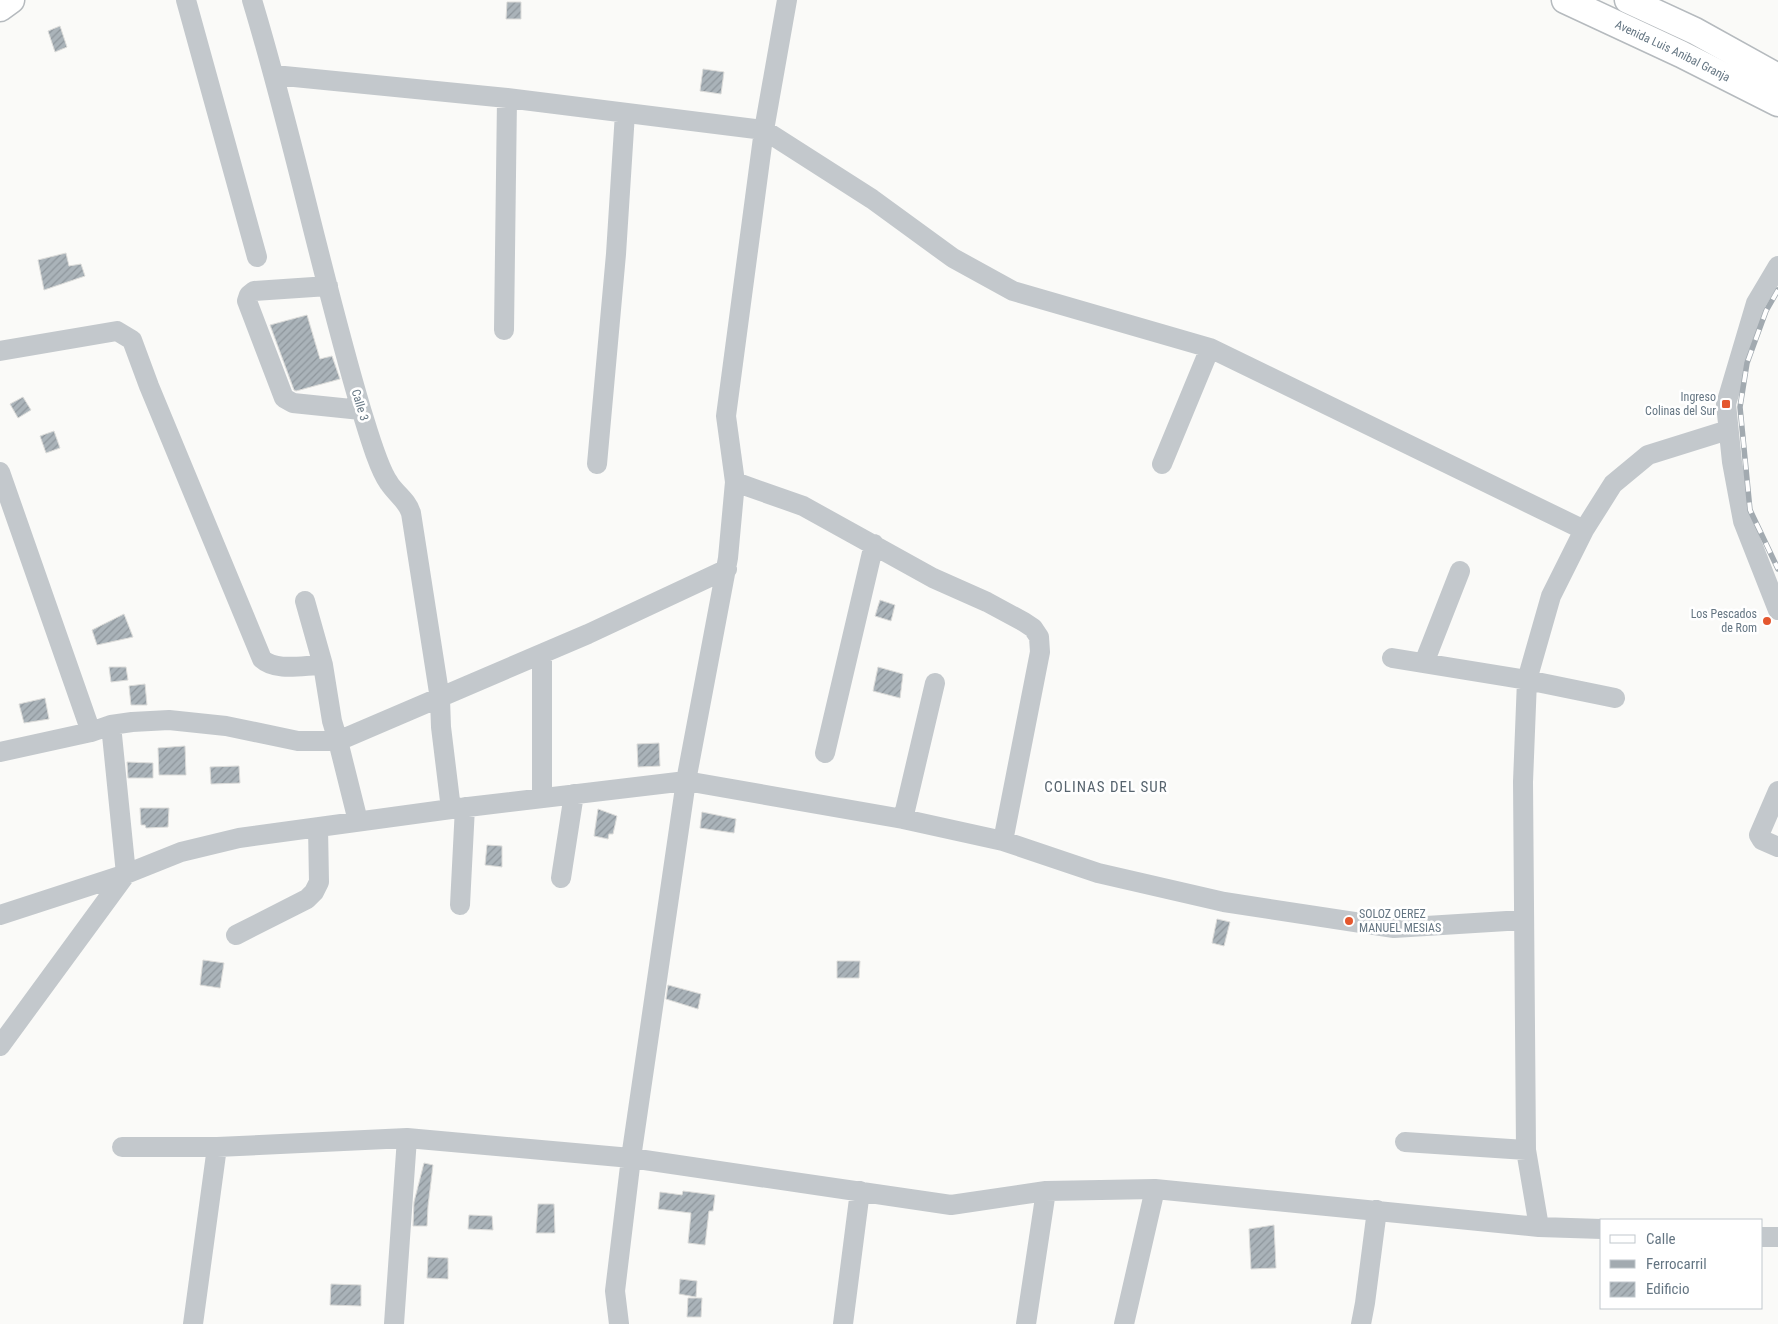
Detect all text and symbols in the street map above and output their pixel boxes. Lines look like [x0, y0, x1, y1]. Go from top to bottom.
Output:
street label: Avenida Luis Anibal Granja [1613, 17, 1733, 85]
street label: Calle 3 [349, 387, 371, 423]
place label: Ingreso Colinas del Sur [1645, 390, 1716, 418]
marker: Ingreso Colinas del Sur [1720, 398, 1732, 410]
place label: Los Pescados de Rom [1691, 607, 1757, 635]
marker: Los Pescados de Rom [1761, 615, 1773, 627]
district label: COLINAS DEL SUR [1044, 778, 1168, 796]
place label: SOLOZ OEREZ MANUEL MESIAS [1359, 907, 1441, 935]
marker: SOLOZ OEREZ MANUEL MESIAS [1343, 915, 1355, 927]
legend [1600, 1219, 1763, 1309]
text: Calle [1646, 1230, 1676, 1248]
text: Ferrocarril [1646, 1255, 1707, 1273]
text: Edificio [1646, 1280, 1689, 1298]

